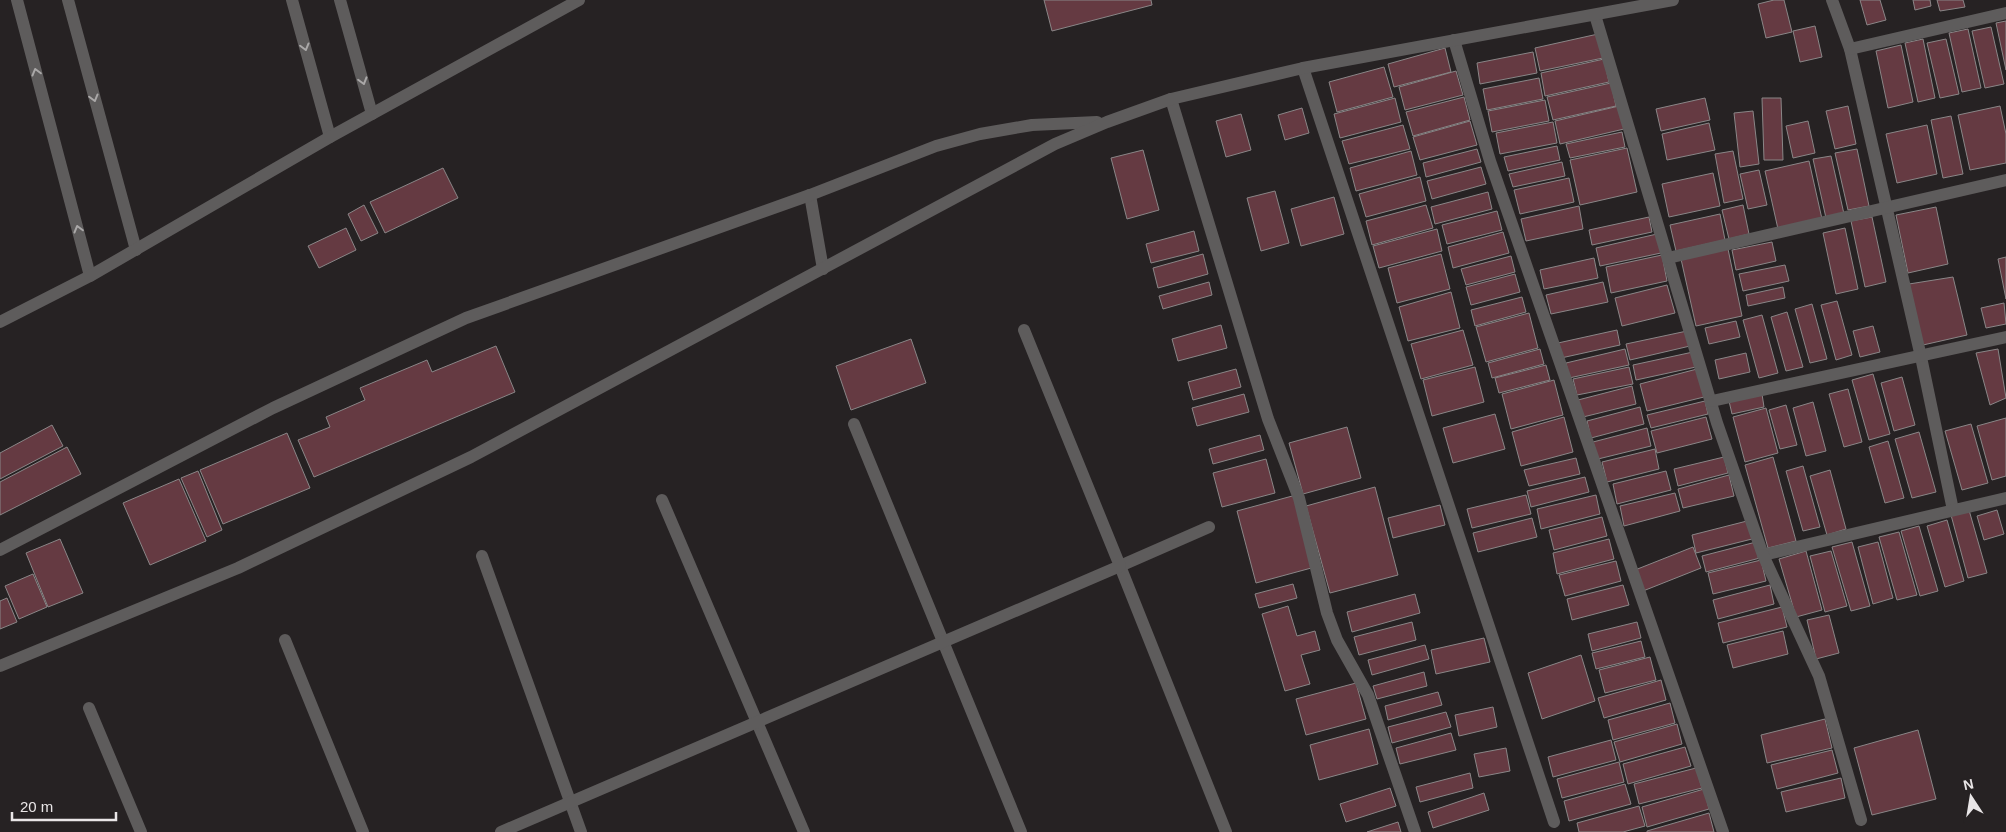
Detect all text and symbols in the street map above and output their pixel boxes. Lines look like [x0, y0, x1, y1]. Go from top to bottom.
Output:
one-way arrow [300, 42, 310, 51]
one-way arrow [31, 68, 41, 76]
one-way arrow [357, 76, 367, 84]
one-way arrow [89, 93, 99, 101]
one-way arrow [73, 225, 83, 233]
north arrow [1946, 772, 1996, 822]
text: N [1962, 775, 1975, 793]
scale bar [12, 790, 116, 822]
text: 20 m [20, 798, 53, 815]

